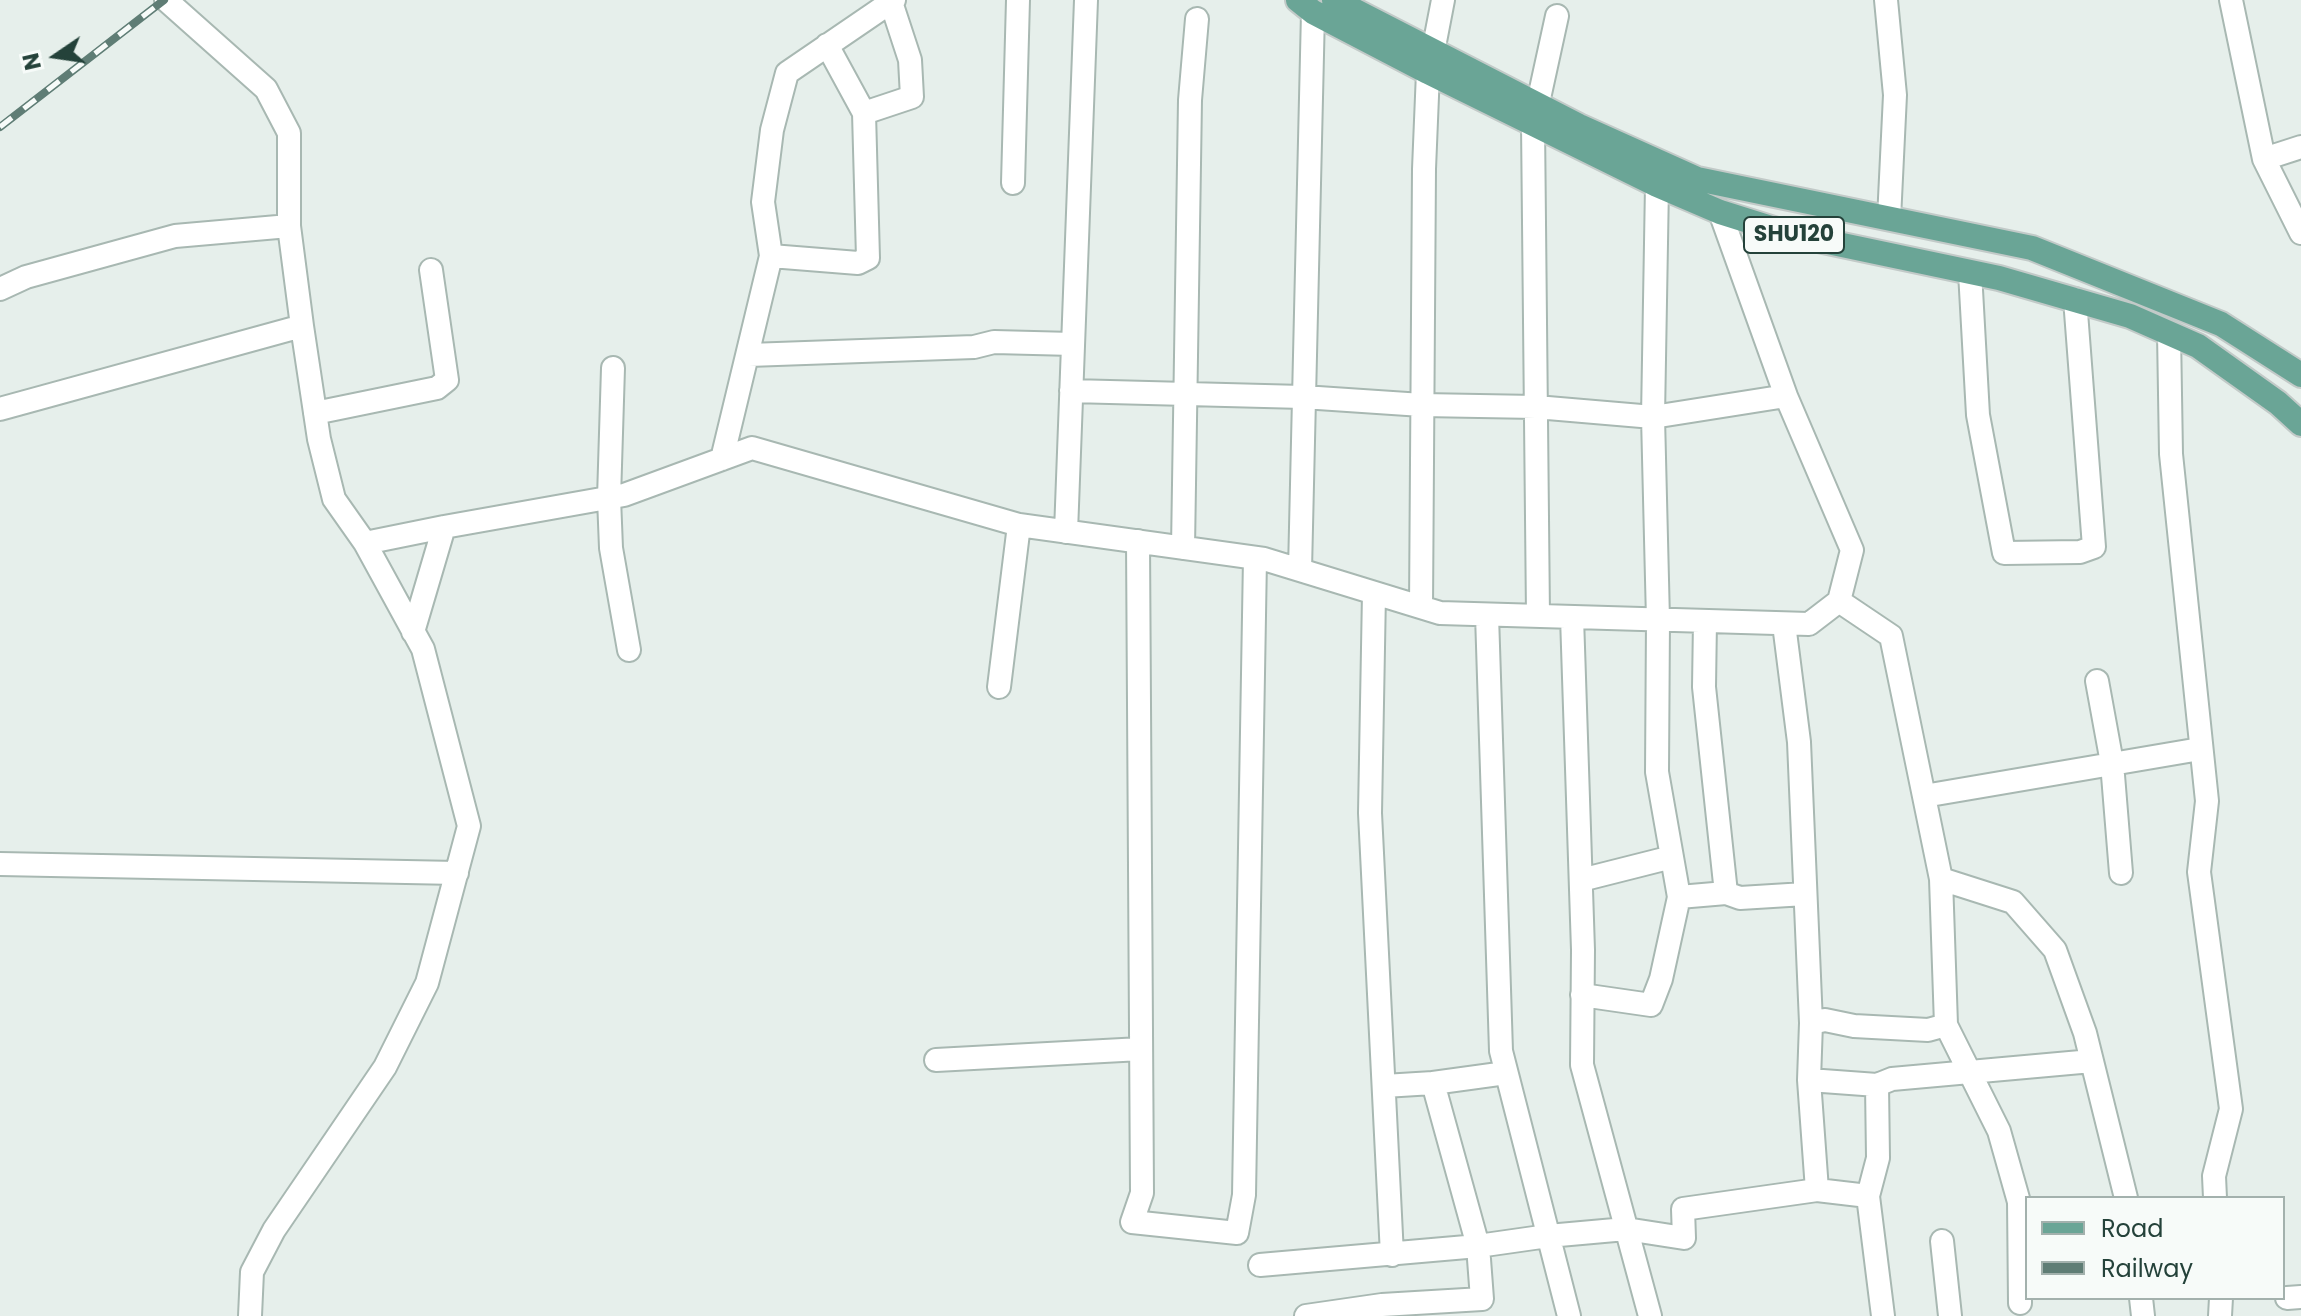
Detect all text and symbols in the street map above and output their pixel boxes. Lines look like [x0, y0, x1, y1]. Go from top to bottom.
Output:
north arrow [16, 16, 96, 96]
text: N [15, 50, 49, 73]
road number: SHU120 [1744, 217, 1844, 253]
legend [2025, 1196, 2285, 1300]
text: Road [2101, 1212, 2163, 1245]
text: Railway [2101, 1252, 2193, 1285]

